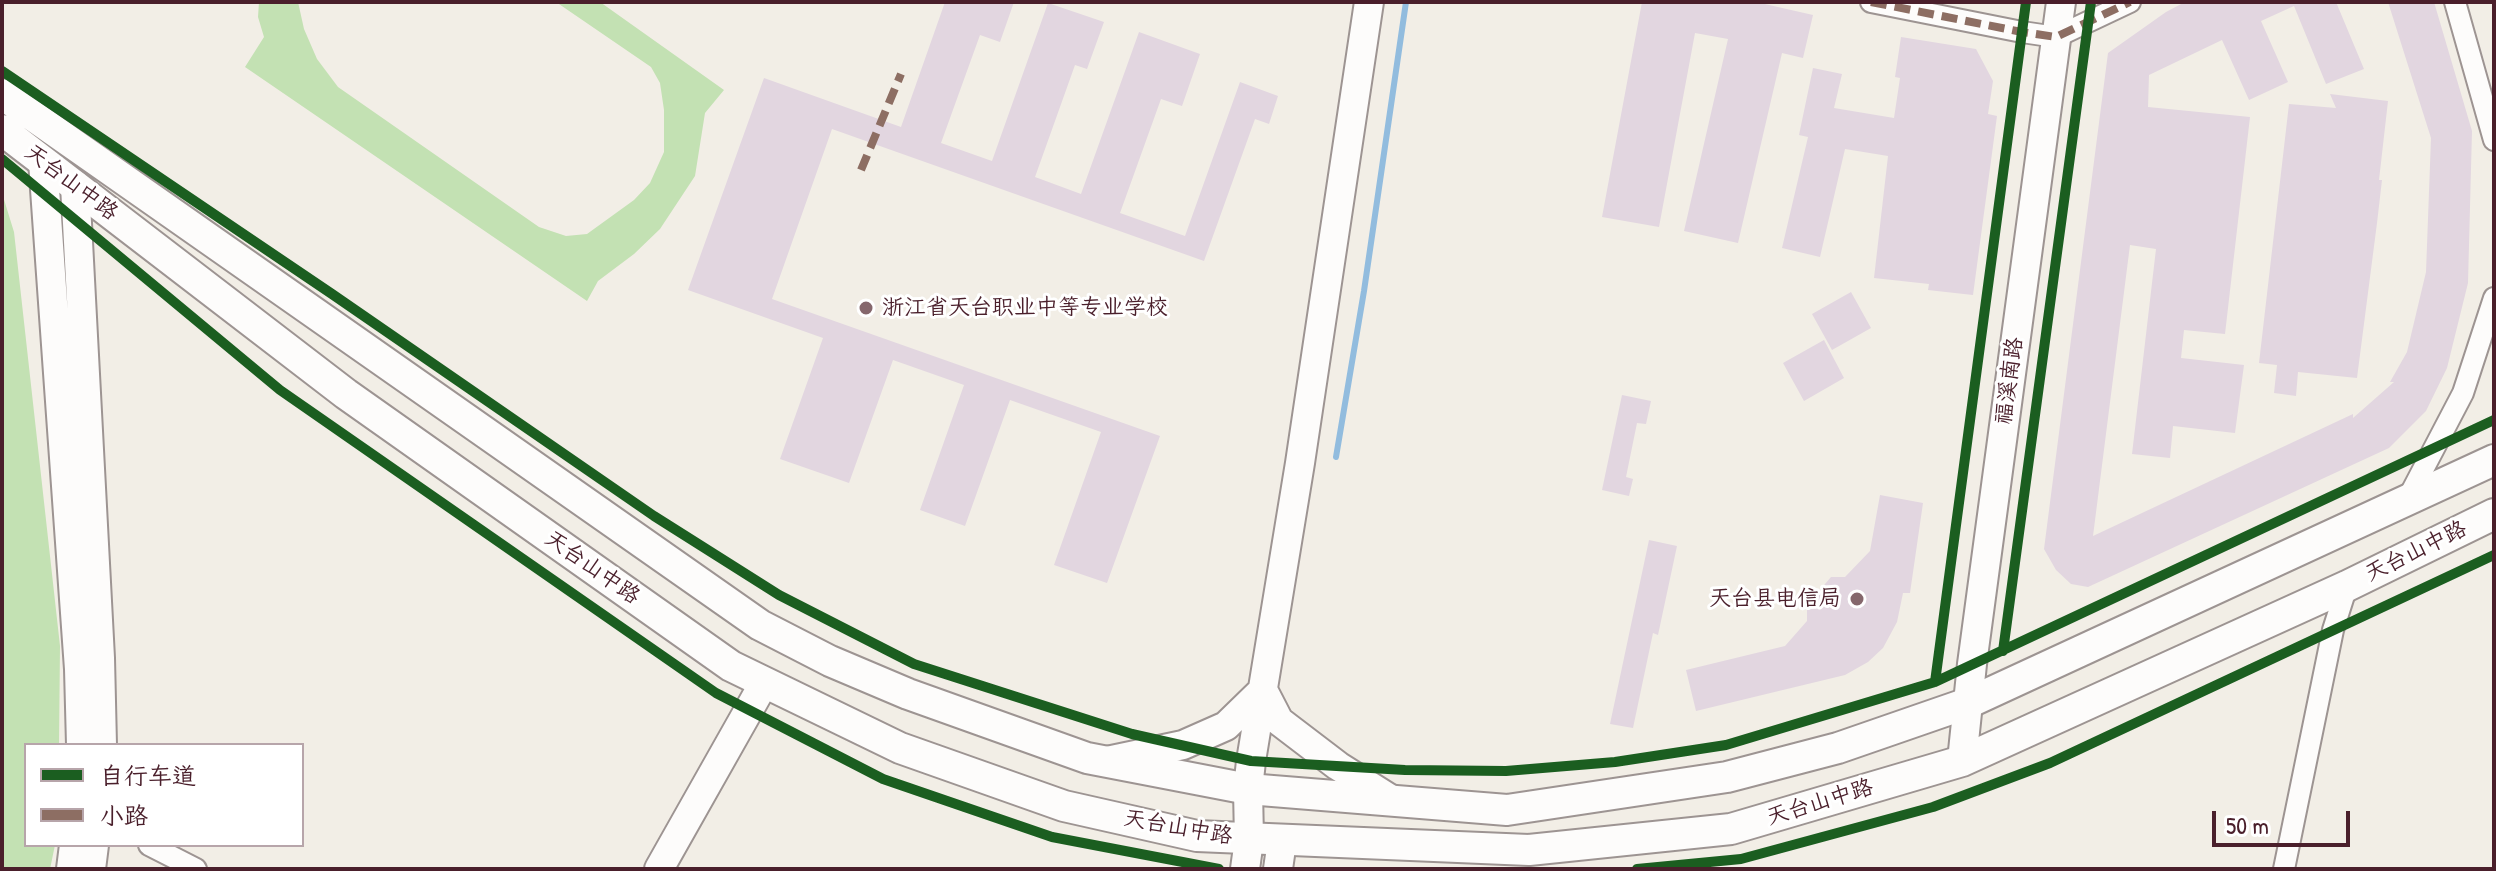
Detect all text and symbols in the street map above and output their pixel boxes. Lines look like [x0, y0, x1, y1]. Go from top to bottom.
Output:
street label: 天台山中路 [19, 139, 123, 227]
place label: 浙江省天台职业中等专业学校 [882, 295, 1168, 321]
marker: 浙江省天台职业中等专业学校 [857, 299, 875, 317]
street label: 福溪南路 [1991, 336, 2029, 426]
street label: 天台山中路 [2361, 516, 2471, 588]
street label: 天台山中路 [539, 526, 645, 610]
place label: 天台县电信局 [1709, 586, 1841, 612]
marker: 天台县电信局 [1848, 590, 1866, 608]
legend [24, 743, 304, 847]
text: 自行车道 [100, 759, 196, 791]
street label: 天台山中路 [1764, 774, 1876, 832]
scale bar [2216, 795, 2354, 845]
text: 小路 [100, 799, 148, 831]
street label: 天台山中路 [1122, 805, 1234, 851]
text: 50 m [2226, 809, 2269, 841]

